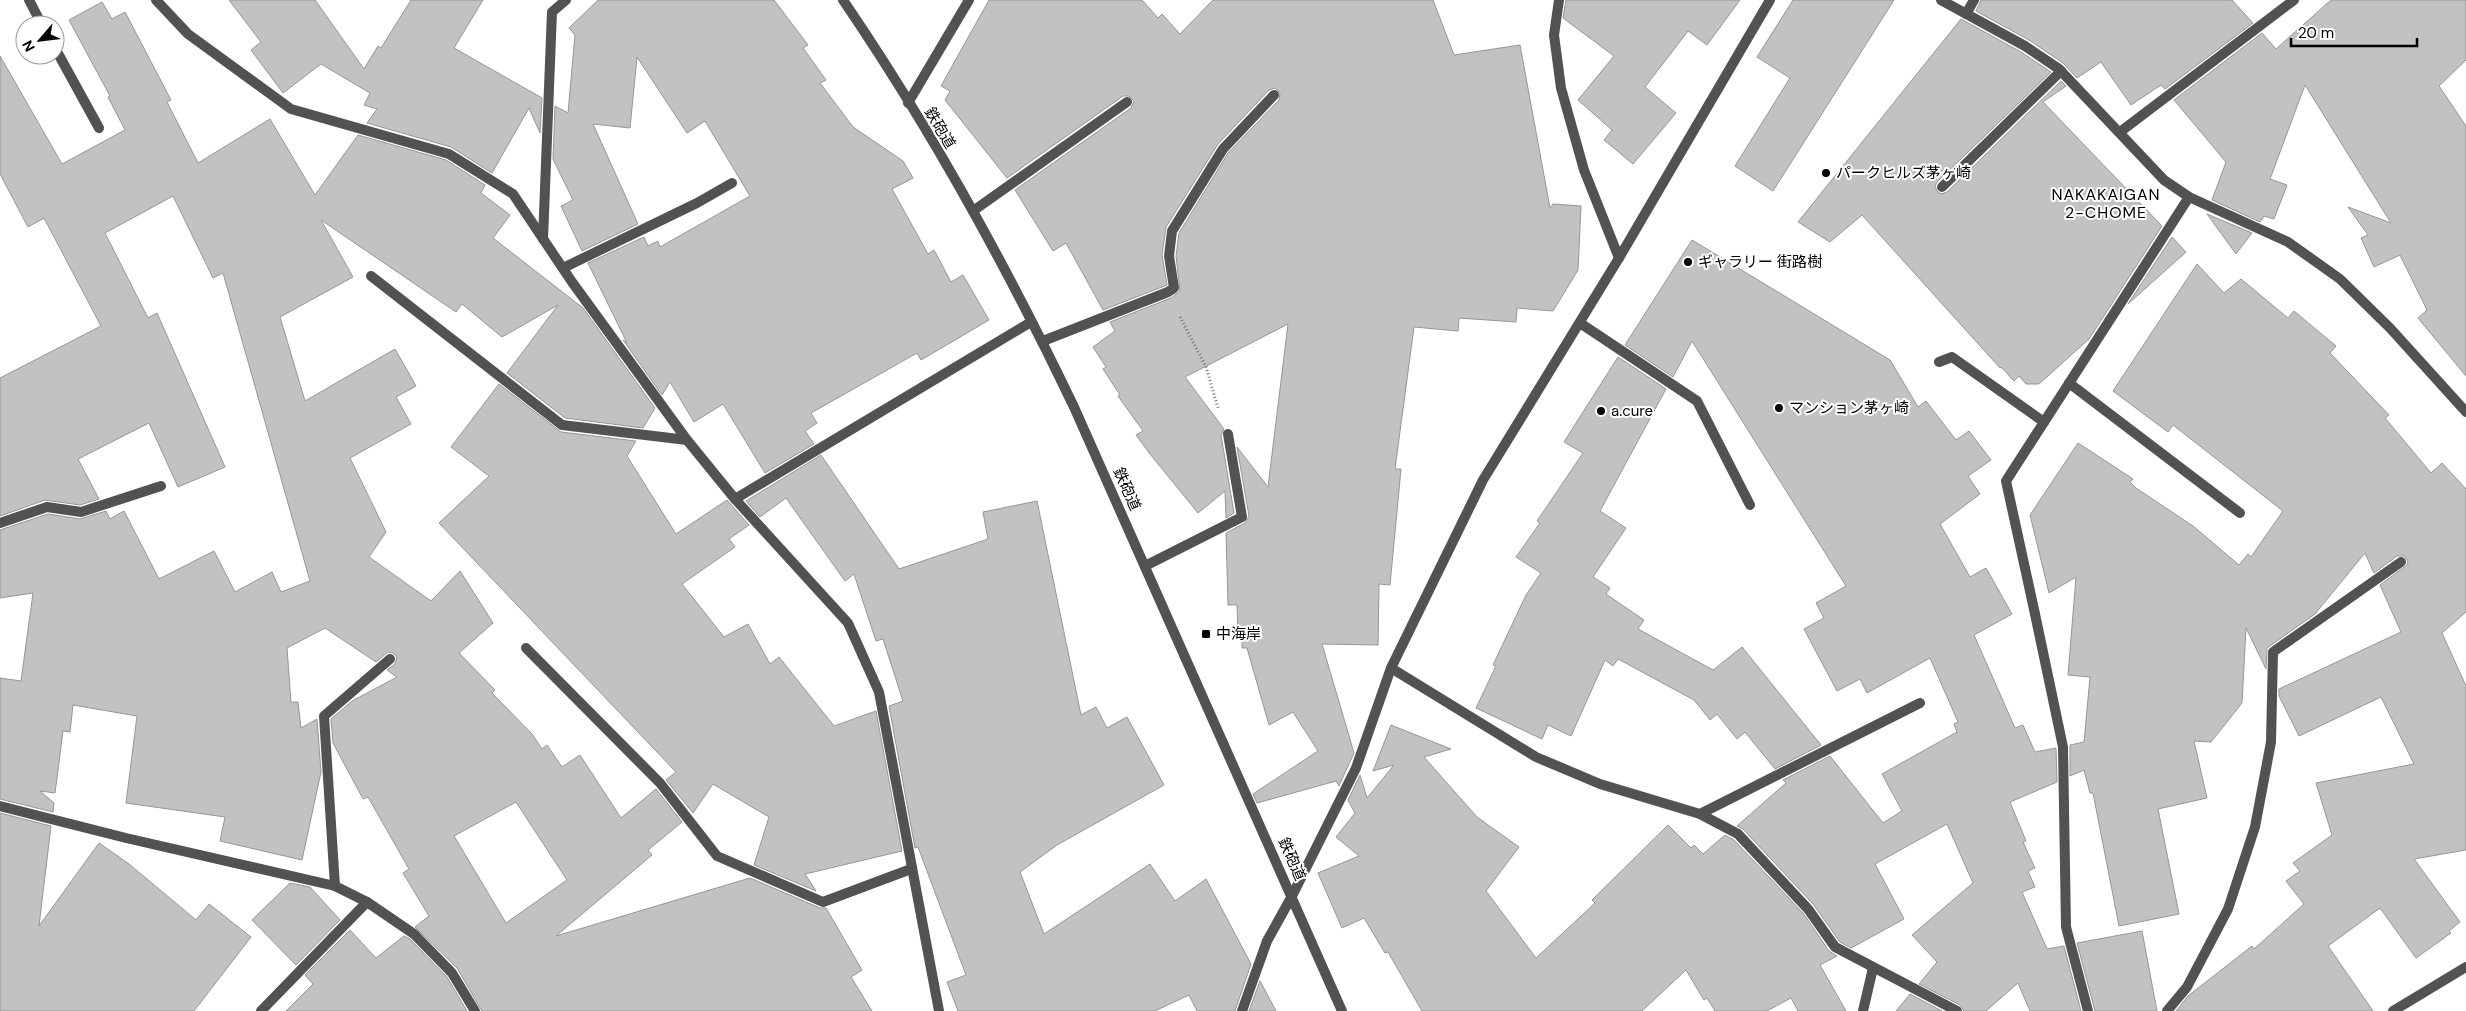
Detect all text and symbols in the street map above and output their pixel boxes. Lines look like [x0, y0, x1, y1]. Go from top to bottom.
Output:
north arrow [15, 15, 65, 65]
scale bar [2291, 15, 2417, 47]
text: 20 m [2298, 23, 2334, 43]
text: N [18, 37, 39, 55]
street label: 鉄砲道 [920, 104, 960, 152]
place label: パークヒルズ茅ヶ崎 [1836, 163, 1971, 183]
marker: パークヒルズ茅ヶ崎 [1820, 167, 1832, 179]
district label: NAKAKAIGAN 2-CHOME [2051, 184, 2161, 223]
place label: ギャラリー 街路樹 [1698, 252, 1822, 272]
marker: ギャラリー 街路樹 [1682, 256, 1694, 268]
place label: マンション茅ヶ崎 [1789, 398, 1909, 418]
place label: a.cure [1611, 401, 1653, 421]
marker: マンション茅ヶ崎 [1773, 402, 1785, 414]
marker: a.cure [1595, 405, 1607, 417]
street label: 鉄砲道 [1109, 464, 1145, 514]
place label: 中海岸 [1216, 624, 1261, 644]
marker: 中海岸 [1200, 628, 1212, 640]
street label: 鉄砲道 [1274, 834, 1310, 884]

